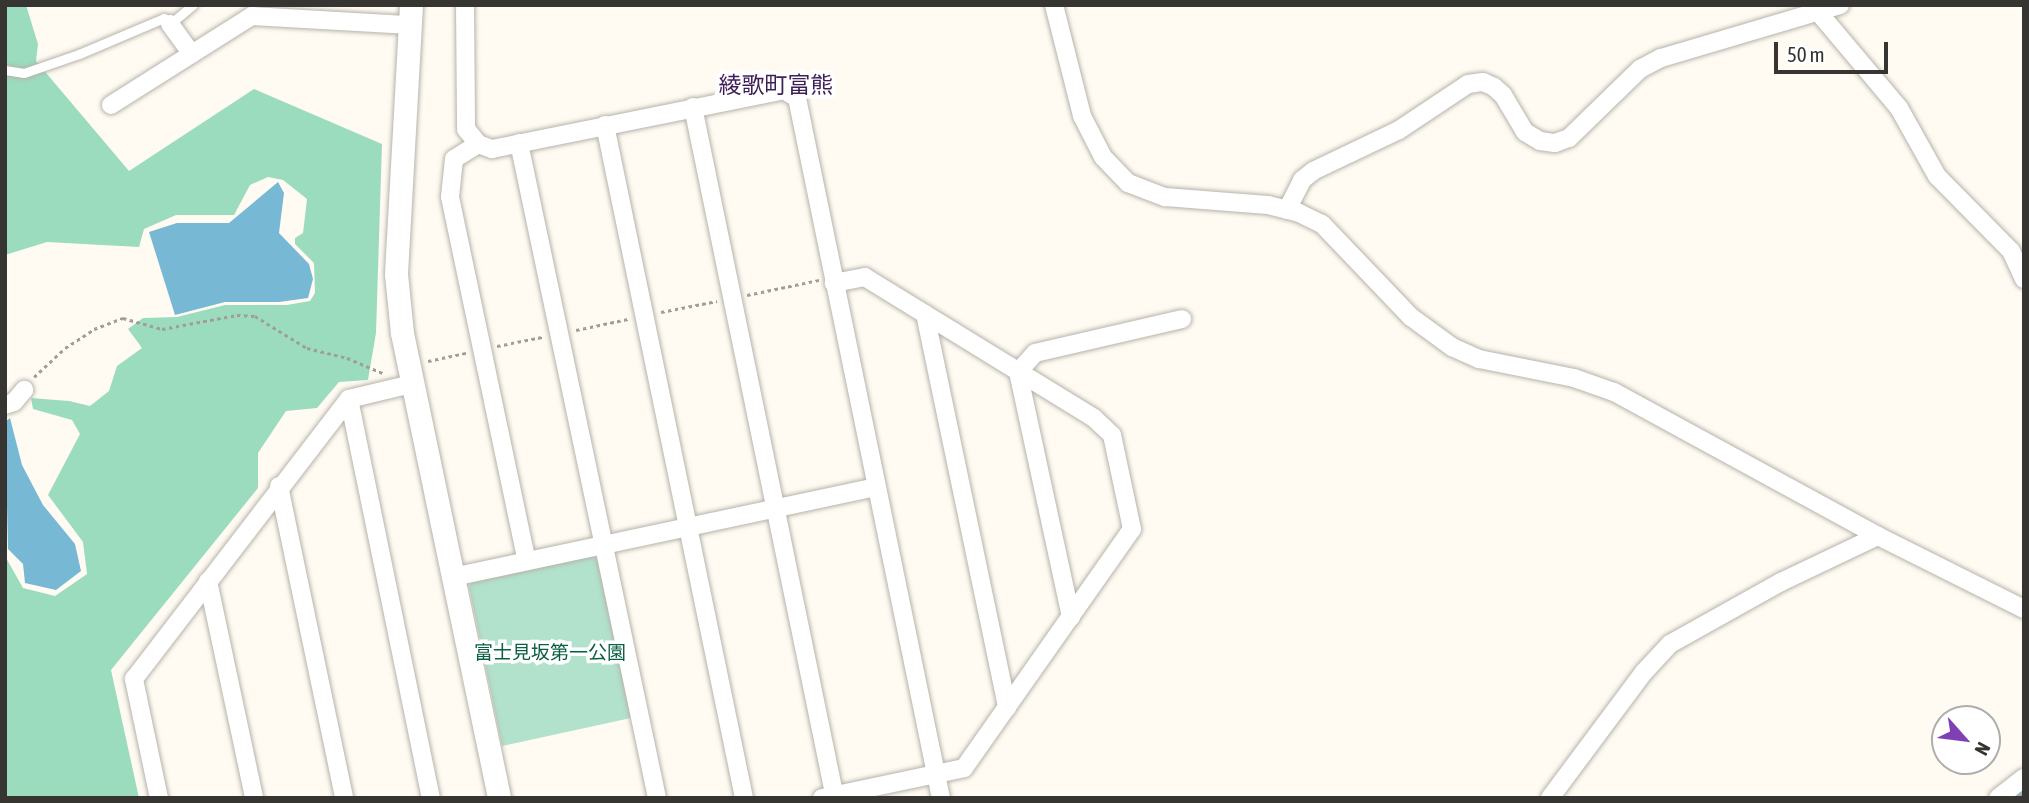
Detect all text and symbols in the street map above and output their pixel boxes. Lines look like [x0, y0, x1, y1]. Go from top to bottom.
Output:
scale bar [1777, 28, 1891, 72]
text: 50 m [1787, 42, 1825, 66]
district label: 綾歌町富熊 [719, 71, 833, 99]
park label: 富士見坂第一公園 [474, 642, 626, 664]
north arrow [1931, 705, 2001, 775]
text: N [1970, 739, 1995, 759]

